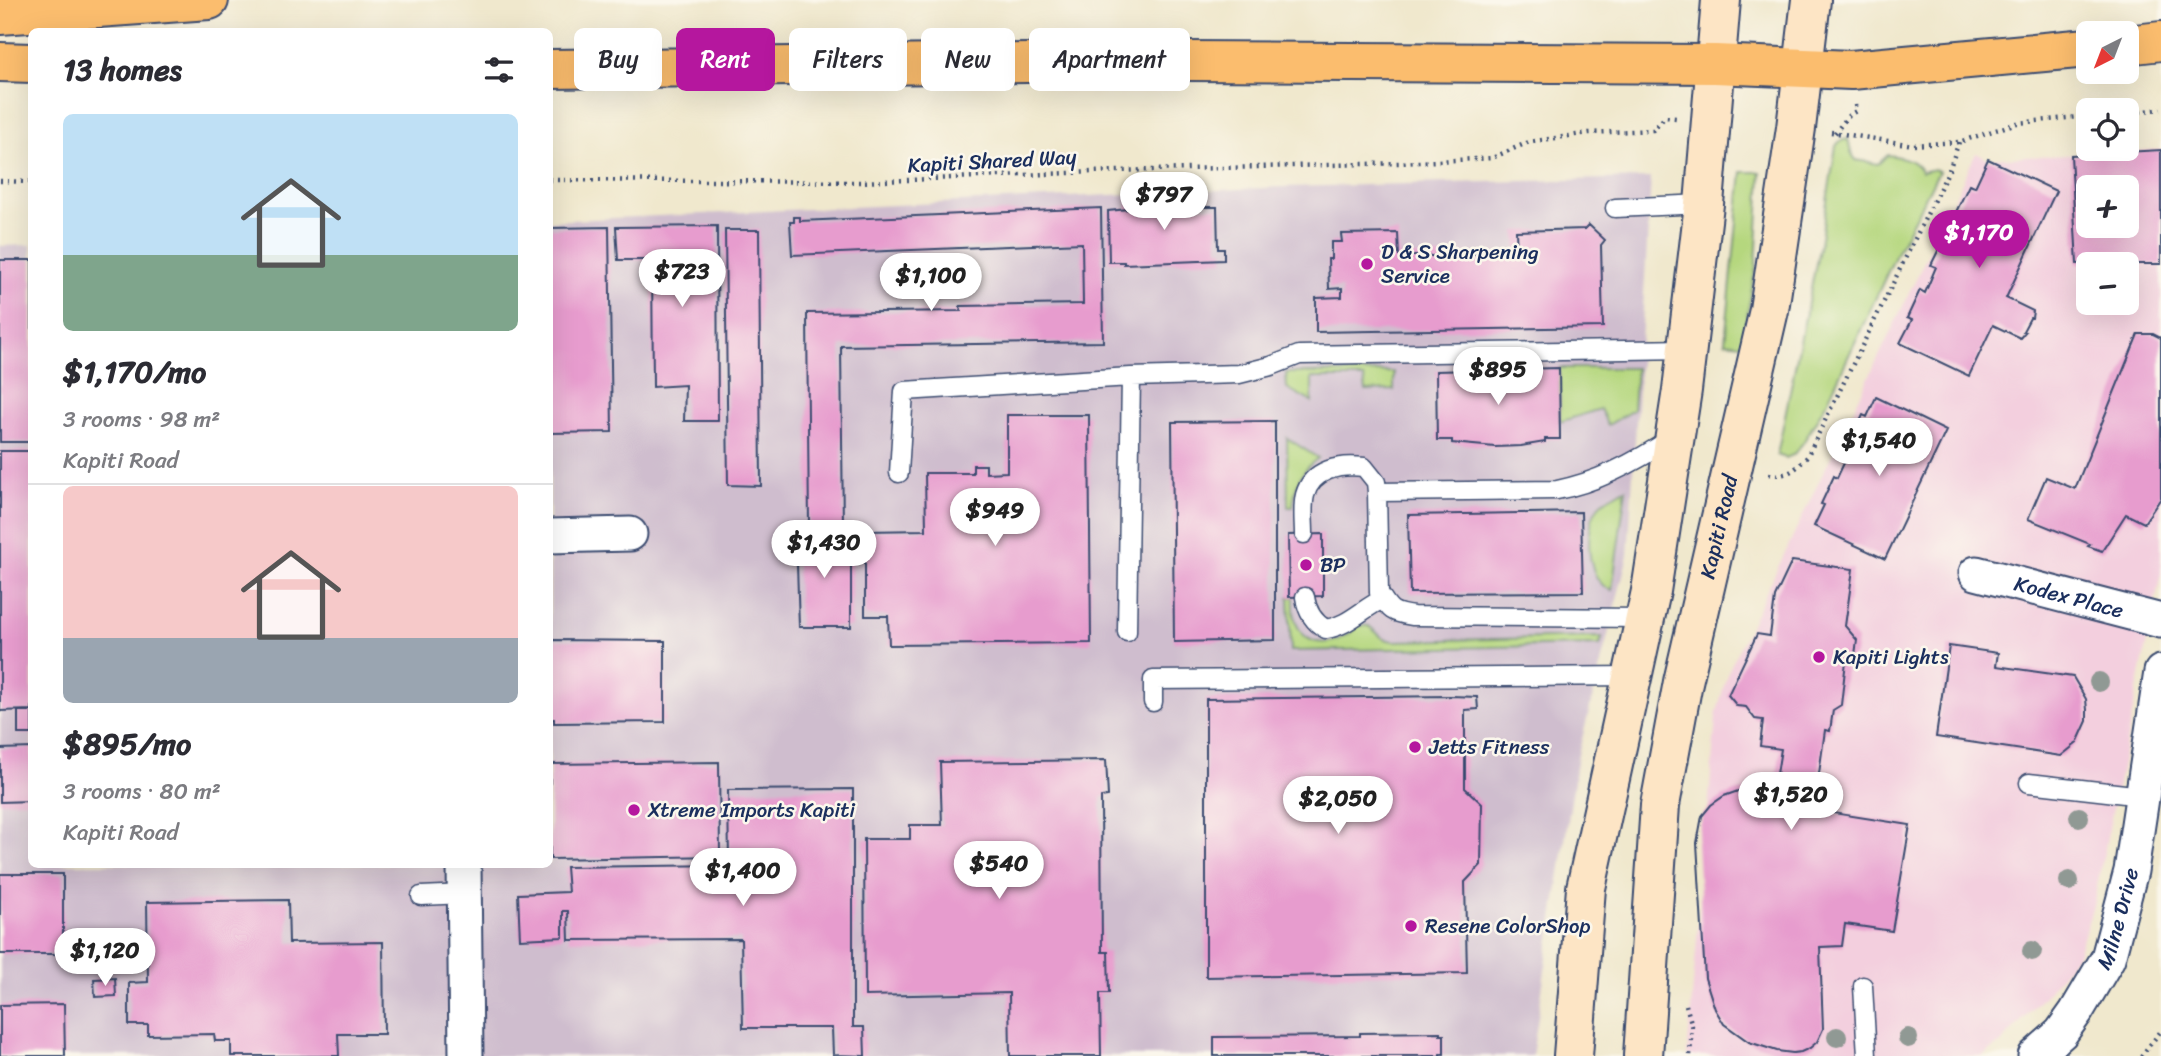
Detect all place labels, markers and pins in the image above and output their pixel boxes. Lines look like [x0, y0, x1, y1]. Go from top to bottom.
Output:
pin: $797 [1123, 173, 1205, 232]
pin: $1,170 [1922, 210, 2036, 270]
place label: D & S Sharpening Service [1381, 233, 1539, 295]
pin: $723 [641, 250, 723, 309]
pin: $1,100 [874, 254, 988, 313]
marker: D & S Sharpening Service [1359, 256, 1375, 272]
pin: $895 [1457, 348, 1539, 407]
pin: $1,540 [1822, 419, 1936, 478]
pin: $949 [954, 489, 1036, 548]
pin: $1,430 [767, 520, 881, 580]
place label: BP [1320, 546, 1346, 584]
marker: BP [1298, 557, 1314, 573]
place label: Kapiti Lights [1833, 638, 1949, 676]
marker: Kapiti Lights [1811, 649, 1827, 665]
place label: Jetts Fitness [1428, 728, 1550, 766]
marker: Jetts Fitness [1407, 739, 1423, 755]
pin: $1,520 [1734, 772, 1848, 832]
pin: $2,050 [1281, 776, 1395, 836]
place label: Xtreme Imports Kapiti [647, 791, 856, 829]
marker: Xtreme Imports Kapiti [626, 802, 642, 818]
pin: $540 [958, 842, 1040, 901]
pin: $1,400 [686, 848, 800, 908]
place label: Resene ColorShop [1425, 907, 1591, 945]
marker: Resene ColorShop [1403, 918, 1419, 934]
pin: $1,120 [48, 928, 162, 988]

